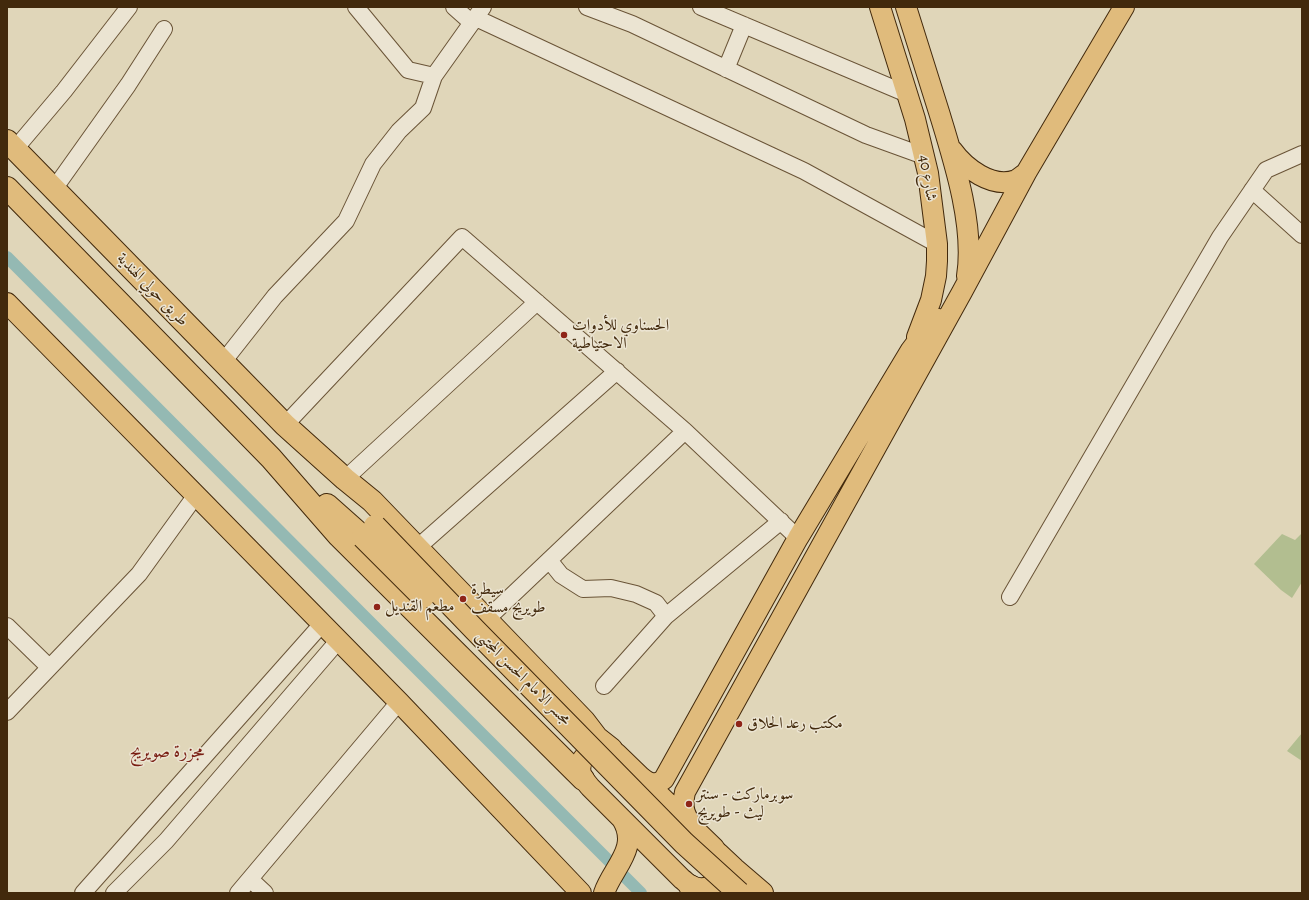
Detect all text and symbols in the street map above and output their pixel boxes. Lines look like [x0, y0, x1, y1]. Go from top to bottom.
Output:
street label: شارع 40 [913, 153, 941, 203]
street label: طريق حولي الهندية [112, 249, 192, 331]
place label: الحسناوي للأدوات الاحتياطية [572, 316, 669, 354]
marker: الحسناوي للأدوات الاحتياطية [559, 330, 569, 340]
place label: سيطرة طويريج مسقف [471, 580, 545, 618]
marker: سيطرة طويريج مسقف [458, 594, 468, 604]
place label: مطعم القنديل [385, 597, 455, 617]
marker: مطعم القنديل [372, 602, 382, 612]
street label: مجسر الامام الحسن المجتبى [471, 626, 575, 730]
place label: مكتب رعد الحلاق [747, 714, 843, 734]
marker: مكتب رعد الحلاق [734, 719, 744, 729]
district label: مجزرة صويريج [130, 742, 204, 764]
place label: سوبرماركت - سنتر ليث - طويريج [697, 785, 793, 823]
marker: سوبرماركت - سنتر ليث - طويريج [684, 799, 694, 809]

